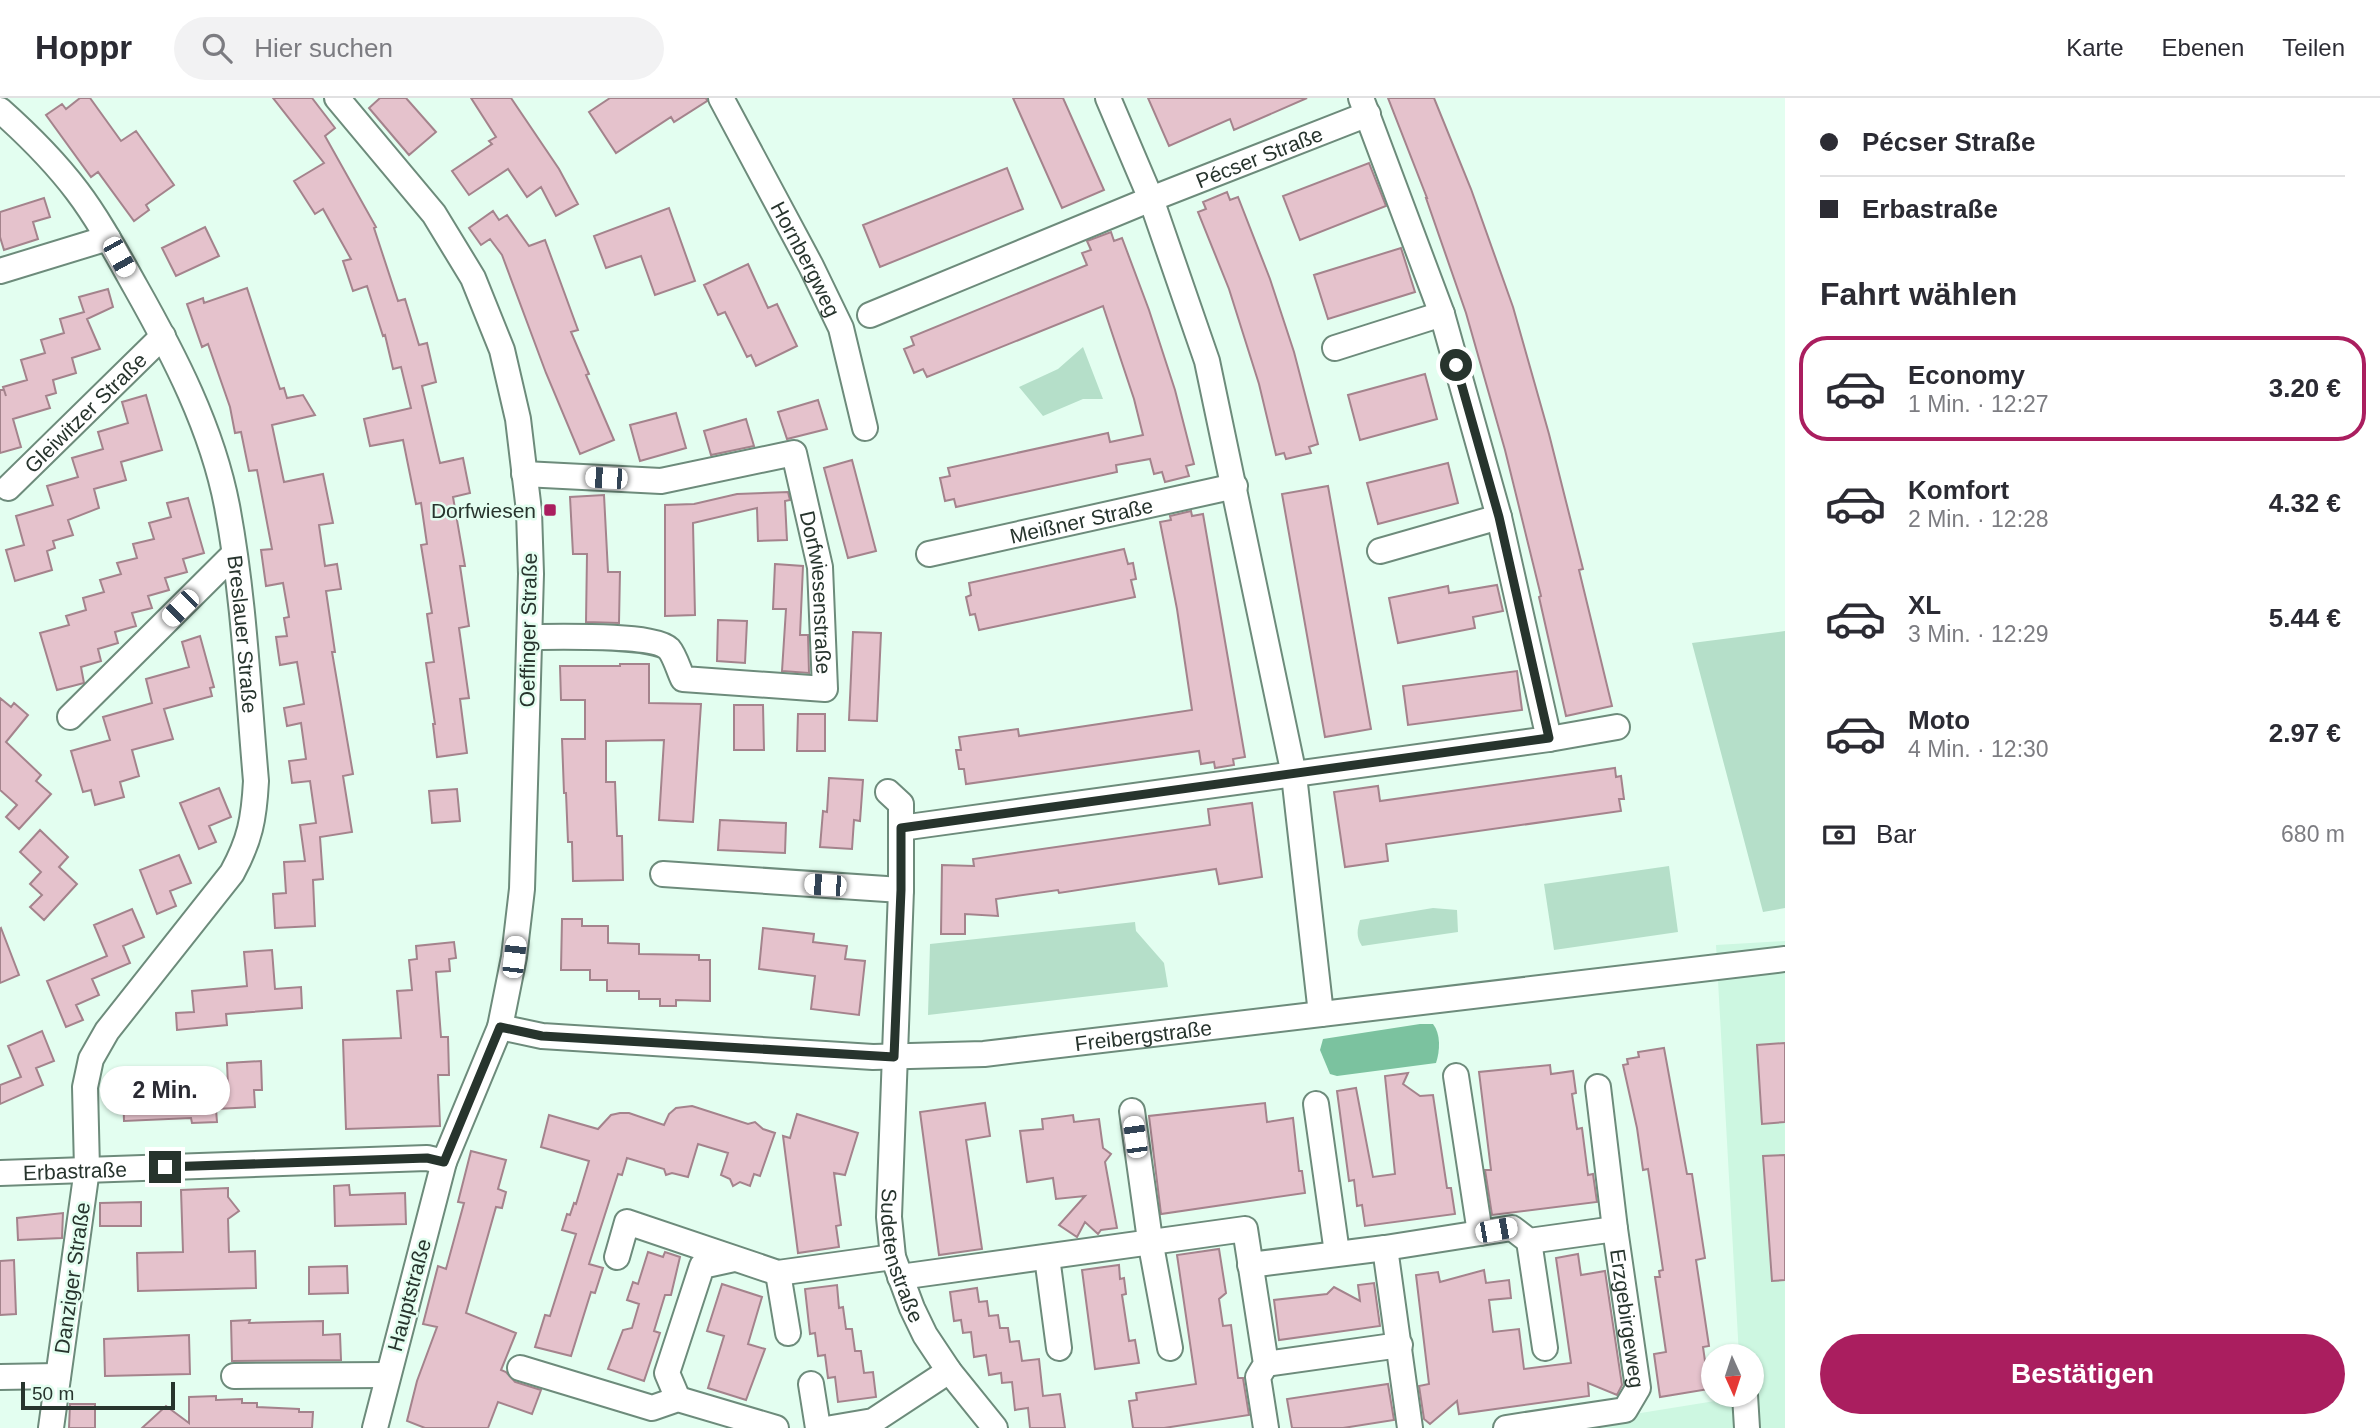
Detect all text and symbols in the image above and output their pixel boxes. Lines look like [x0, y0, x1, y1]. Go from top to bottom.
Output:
search box [174, 17, 664, 80]
text: Hoppr [35, 29, 132, 66]
icon: search [198, 29, 236, 67]
text: Hier suchen [254, 33, 393, 63]
text: Karte [2066, 34, 2124, 61]
text: Ebenen [2162, 34, 2244, 61]
text: Teilen [2282, 34, 2345, 61]
street label: Pécser Straße [1192, 121, 1326, 192]
text: Pécser Straße [1862, 127, 2035, 157]
text: Erbastraße [1862, 194, 1998, 224]
street label: Hornbergweg [767, 197, 845, 320]
car [100, 234, 139, 280]
text: Fahrt wählen [1820, 276, 2017, 312]
street label: Gleiwitzer Straße [20, 348, 151, 477]
route start [1440, 349, 1472, 381]
icon: car [1824, 357, 1887, 420]
text: Economy [1908, 360, 2025, 390]
text: 3.20 € [2269, 373, 2341, 403]
text: 1 Min. · 12:27 [1908, 391, 2049, 417]
car [585, 466, 628, 490]
icon: car [1824, 472, 1887, 535]
text: Komfort [1908, 475, 2009, 505]
text: 4.32 € [2269, 488, 2341, 518]
street label: Meißner Straße [1008, 493, 1155, 547]
place label: Dorfwiesen [431, 499, 536, 522]
marker: Dorfwiesen [542, 502, 558, 518]
text: 2 Min. · 12:28 [1908, 506, 2049, 532]
street label: Dorfwiesenstraße [796, 509, 836, 675]
street label: Oeffinger Straße [515, 552, 541, 708]
street label: Breslauer Straße [224, 554, 262, 714]
car [158, 586, 203, 630]
icon: car [1824, 587, 1887, 650]
text: XL [1908, 590, 1941, 620]
text: 5.44 € [2269, 603, 2341, 633]
text: 3 Min. · 12:29 [1908, 621, 2049, 647]
icon: car [1824, 702, 1887, 765]
text: Moto [1908, 705, 1970, 735]
text: 2.97 € [2269, 718, 2341, 748]
text: 4 Min. · 12:30 [1908, 736, 2049, 762]
icon: cash [1820, 816, 1858, 854]
text: Bar [1876, 819, 1916, 849]
text: 680 m [2281, 821, 2345, 847]
car [804, 873, 847, 897]
car [502, 935, 527, 979]
street label: Freibergstraße [1073, 1016, 1213, 1055]
callout: 2 Min. [100, 1066, 230, 1114]
text: 2 Min. [132, 1077, 198, 1103]
car [1122, 1115, 1149, 1159]
route end [149, 1151, 181, 1183]
street label: Erbastraße [23, 1157, 127, 1184]
street label: Sudetenstraße [877, 1188, 929, 1326]
street label: Danziger Straße [50, 1201, 94, 1355]
car [1474, 1216, 1519, 1244]
street label: Hauptstraße [383, 1236, 435, 1354]
street label: Erzgebirgeweg [1606, 1247, 1649, 1389]
button: Bestätigen [1820, 1334, 2345, 1414]
north arrow [1701, 1344, 1764, 1407]
map controls [1701, 1344, 1764, 1407]
scale bar [21, 1379, 175, 1411]
text: 50 m [32, 1383, 74, 1404]

